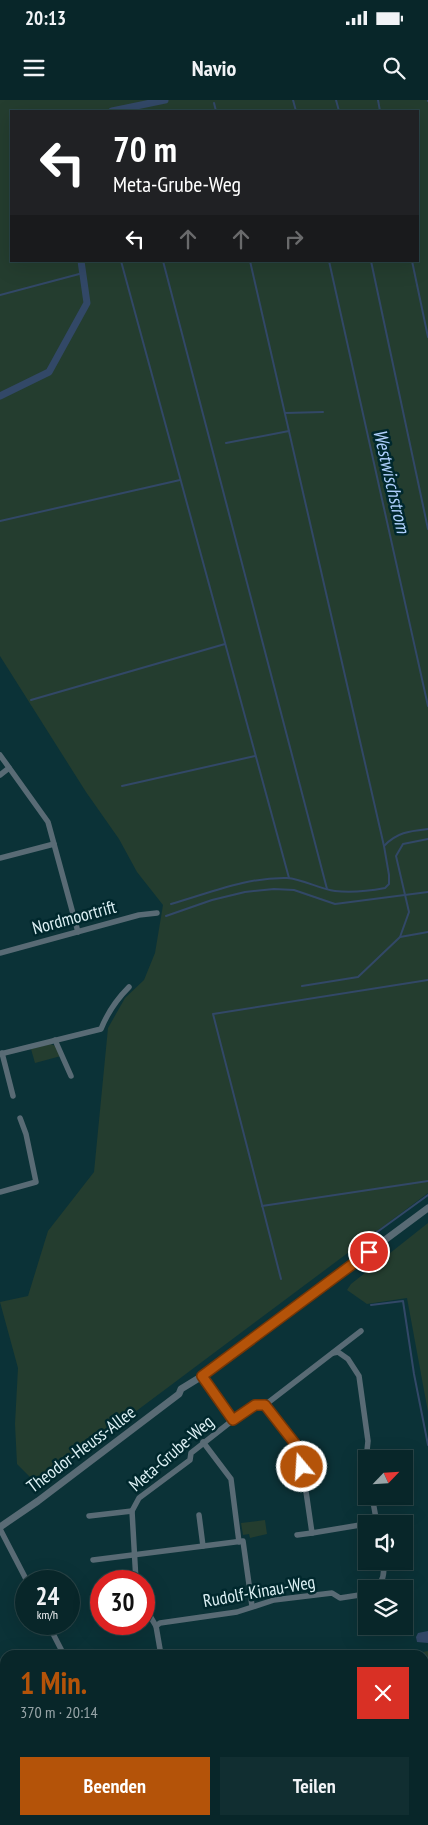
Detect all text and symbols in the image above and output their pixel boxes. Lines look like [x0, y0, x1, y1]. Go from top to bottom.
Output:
text: 20:13 [25, 6, 66, 30]
icon: menu [20, 54, 48, 82]
text: Navio [192, 54, 236, 82]
icon: search [380, 54, 408, 82]
text: 70 m [113, 126, 177, 172]
icon: left [30, 130, 95, 195]
text: Meta-Grube-Weg [113, 170, 241, 198]
icon: left [121, 225, 149, 253]
icon: ahead [174, 225, 202, 253]
icon: ahead [227, 225, 255, 253]
icon: right [280, 225, 308, 253]
water label: Westwischstrom [368, 427, 416, 537]
street label: Nordmoortrift [30, 895, 119, 939]
pin [348, 1231, 390, 1273]
icon: arrive [355, 1238, 383, 1266]
street label: Theodor-Heuss-Allee [22, 1401, 140, 1497]
street label: Meta-Grube-Weg [124, 1410, 218, 1496]
position arrow [275, 1440, 327, 1492]
north arrow [358, 1450, 412, 1505]
map controls [358, 1450, 413, 1635]
button: sound [358, 1515, 413, 1570]
speed limit sign: 30 [90, 1570, 155, 1635]
street label: Rudolf-Kinau-Weg [201, 1570, 317, 1612]
text: 24 [36, 1580, 59, 1612]
button: layers [358, 1580, 413, 1635]
text: km/h [37, 1607, 58, 1622]
text: 1 Min. [20, 1663, 87, 1702]
button: close [357, 1667, 409, 1719]
text: 370 m · 20:14 [20, 1702, 98, 1722]
button: Beenden [20, 1757, 210, 1815]
button: Teilen [220, 1757, 409, 1815]

